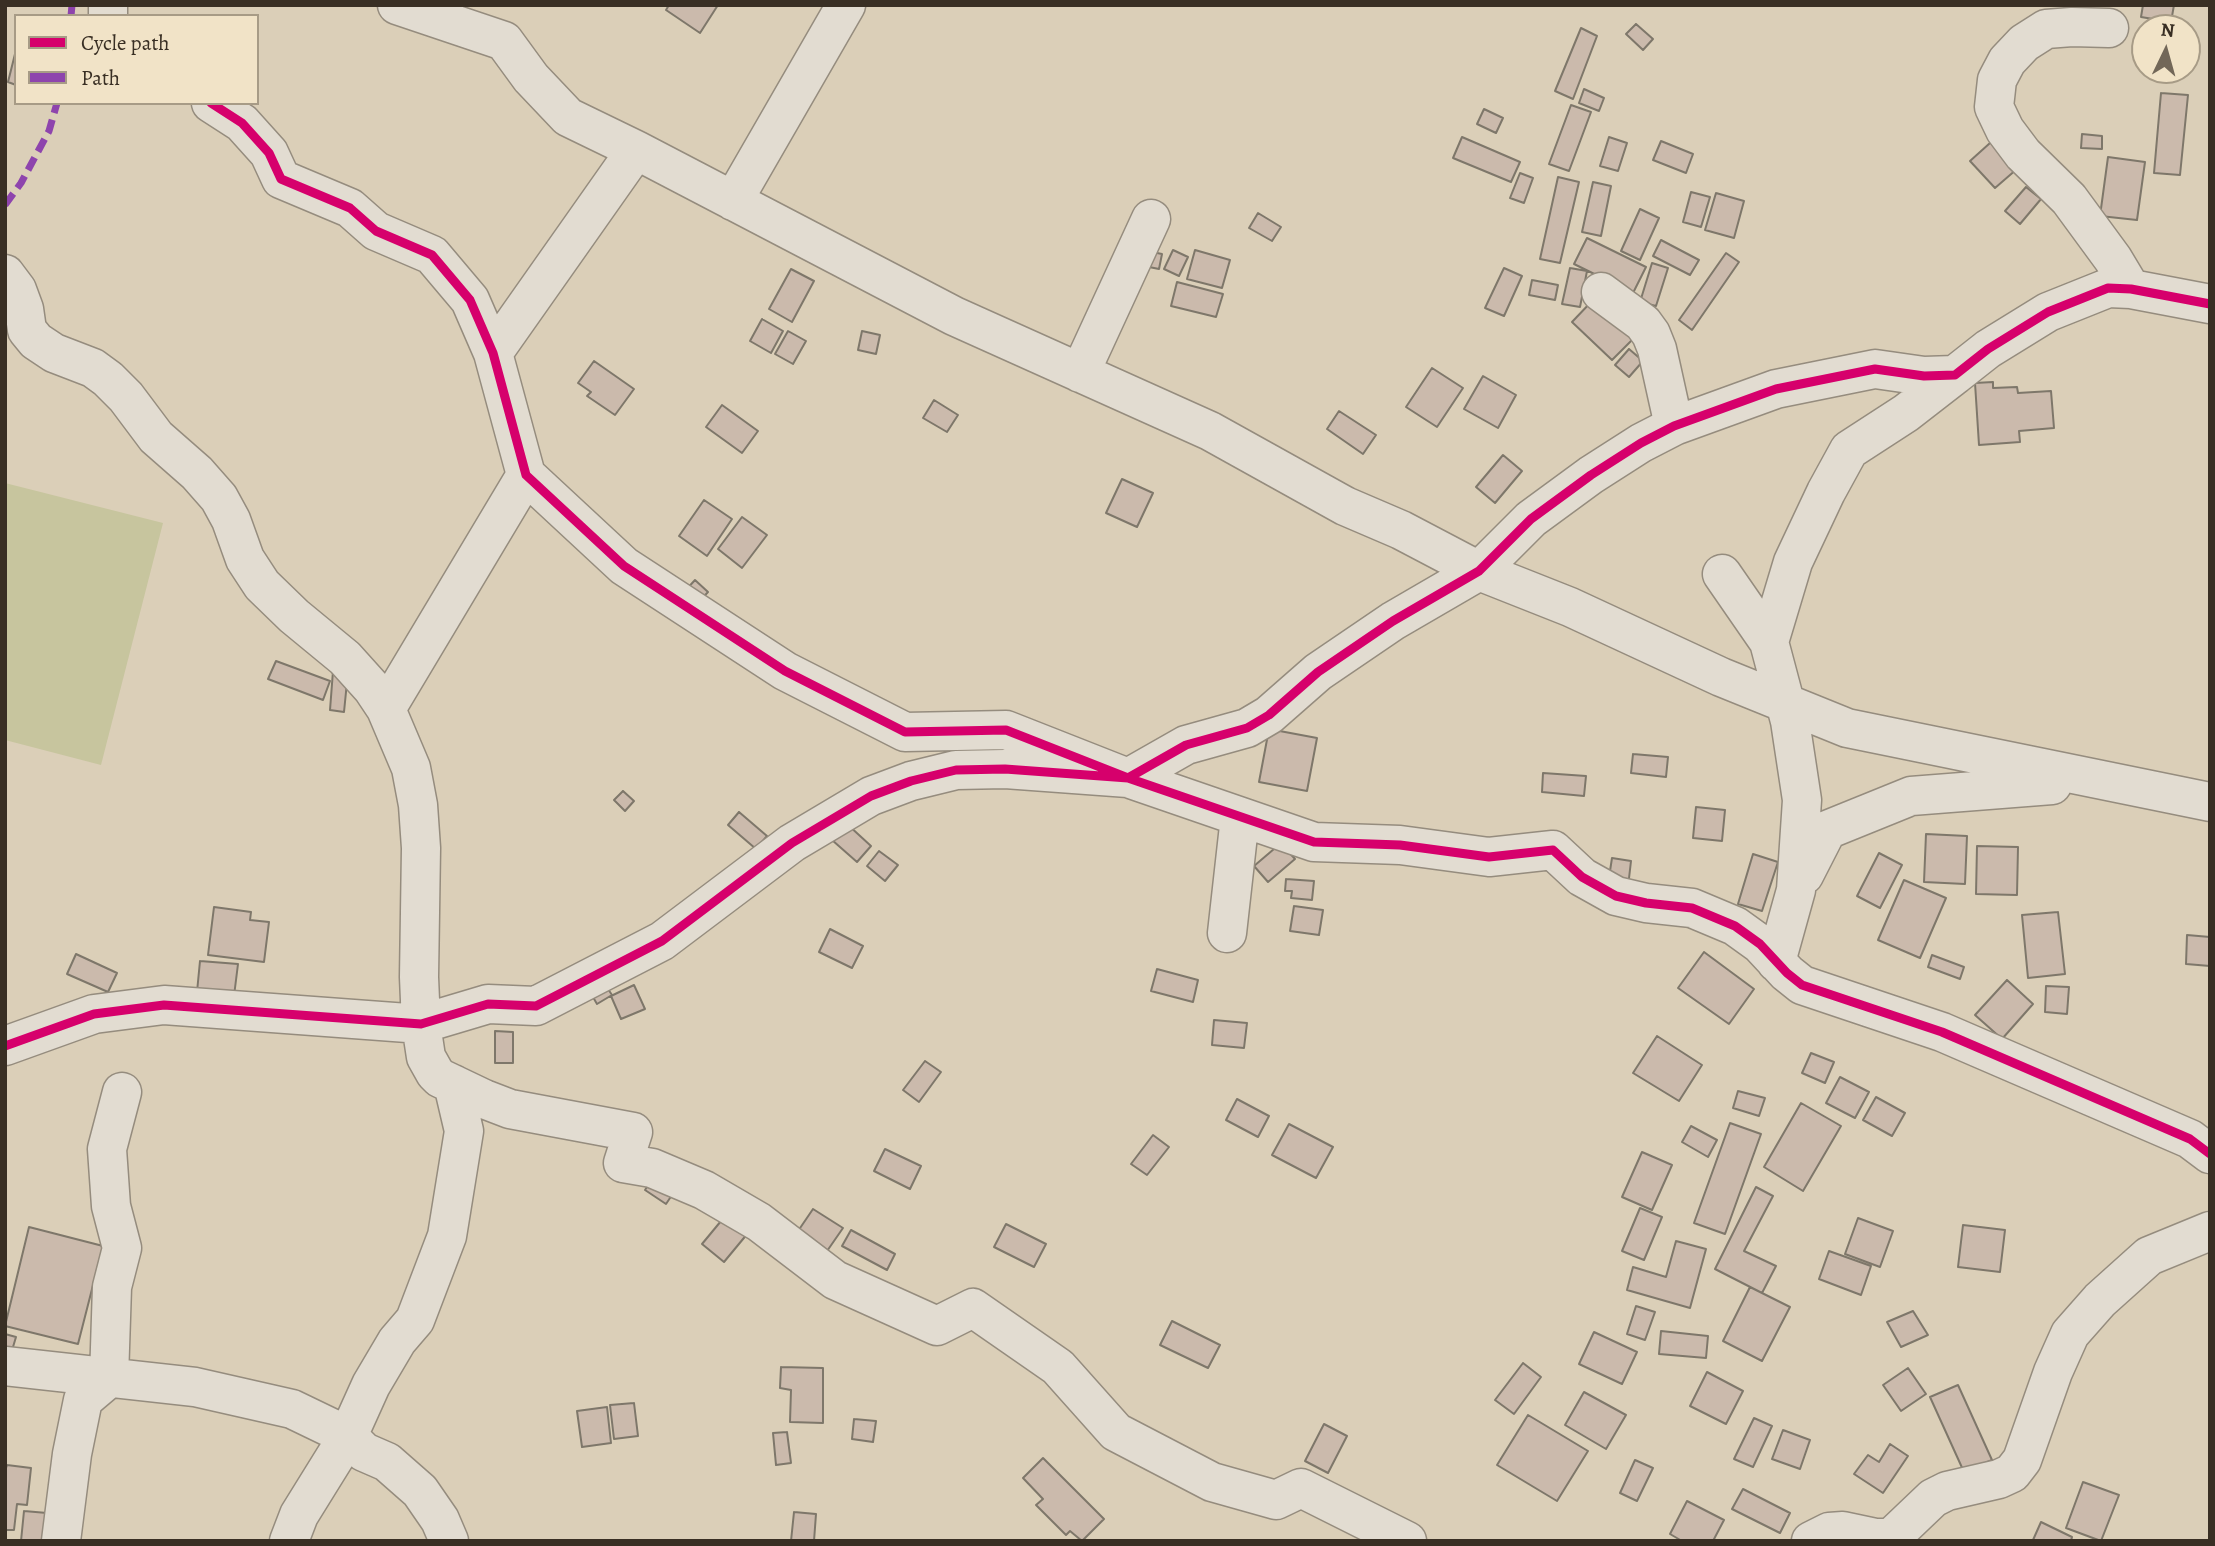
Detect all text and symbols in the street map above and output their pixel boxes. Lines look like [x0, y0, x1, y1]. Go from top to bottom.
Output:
legend [14, 14, 259, 105]
north arrow [2131, 14, 2201, 84]
text: N [2160, 17, 2176, 44]
text: Cycle path [81, 29, 170, 57]
text: Path [81, 64, 120, 92]

